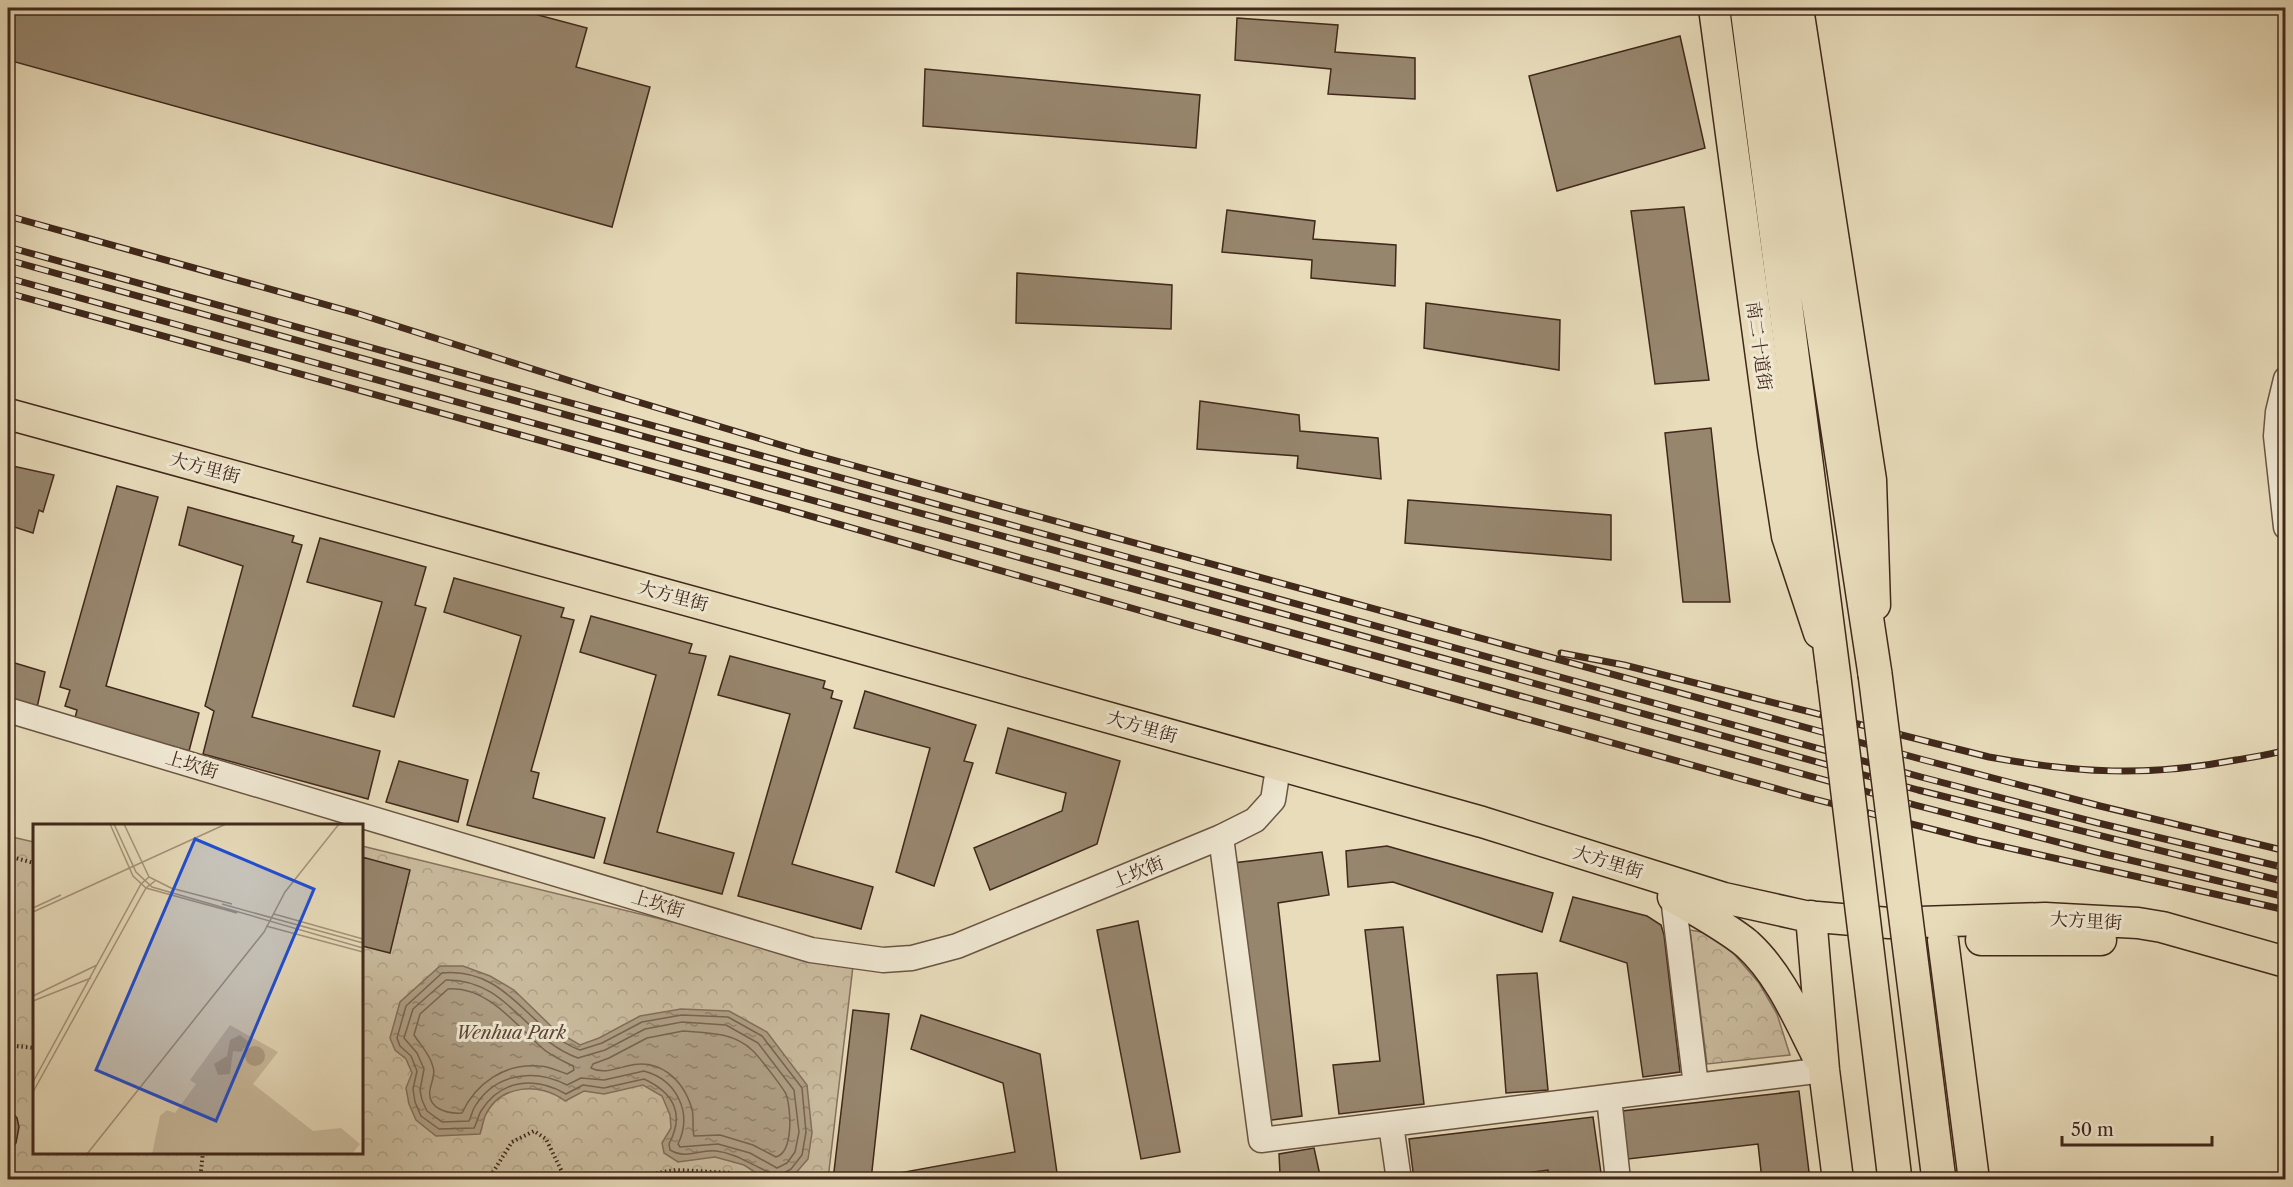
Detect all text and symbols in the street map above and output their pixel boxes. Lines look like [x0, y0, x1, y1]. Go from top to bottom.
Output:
street label: 南二十道街 [1742, 300, 1776, 392]
street label: 大方里街 [167, 448, 243, 488]
street label: 大方里街 [635, 576, 711, 616]
street label: 大方里街 [1104, 707, 1180, 747]
street label: 上坎街 [163, 747, 221, 783]
inset map [33, 824, 363, 1154]
street label: 大方里街 [1570, 841, 1646, 883]
street label: 上坎街 [1109, 852, 1167, 892]
street label: 上坎街 [629, 886, 687, 922]
street label: 大方里街 [2049, 908, 2123, 934]
park label: Wenhua Park [456, 1022, 567, 1044]
scale bar [2062, 1109, 2212, 1147]
text: 50 m [2071, 1119, 2114, 1141]

